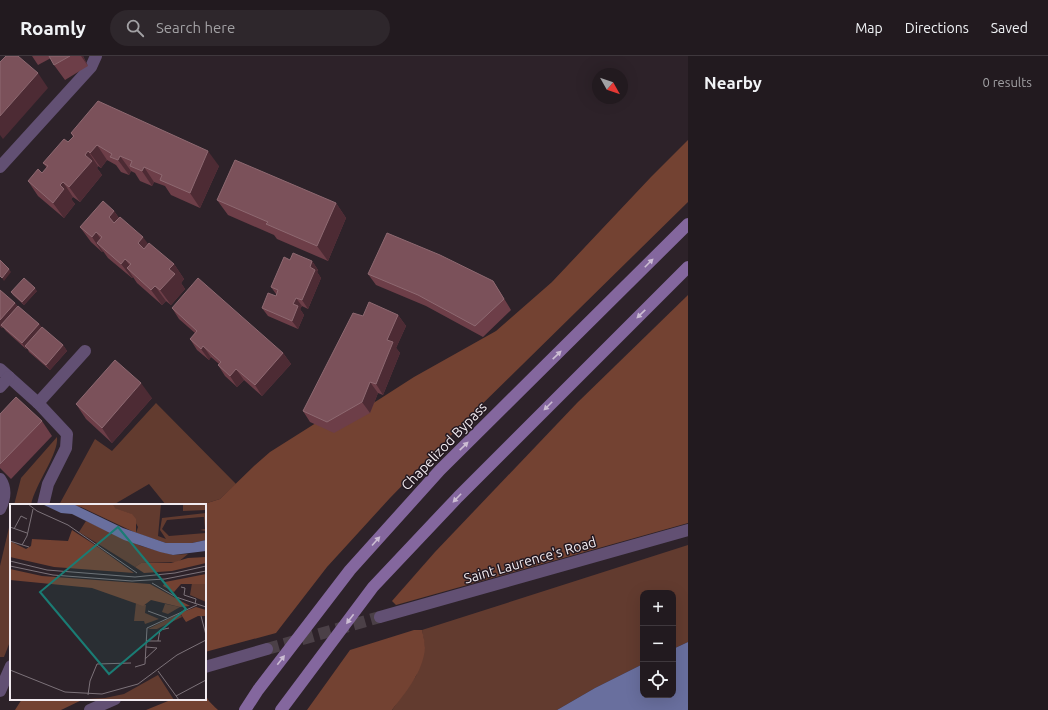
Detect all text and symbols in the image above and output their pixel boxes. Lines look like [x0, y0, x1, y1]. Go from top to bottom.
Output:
search box [110, 10, 390, 46]
text: Roamly [20, 17, 86, 39]
icon: search [124, 17, 146, 39]
text: Search here [156, 19, 235, 36]
text: Map [855, 20, 883, 36]
text: Directions [905, 20, 969, 36]
text: Saved [991, 20, 1028, 36]
north arrow [592, 68, 628, 104]
text: Nearby [704, 73, 762, 92]
text: 0 results [982, 75, 1032, 89]
one-way arrow [644, 258, 654, 268]
one-way arrow [636, 310, 646, 319]
one-way arrow [552, 350, 562, 360]
street label: Chapelizod Bypass [398, 399, 490, 493]
one-way arrow [543, 401, 553, 411]
one-way arrow [459, 441, 469, 451]
one-way arrow [452, 493, 462, 503]
inset map [10, 504, 206, 700]
street label: Saint Laurence's Road [462, 533, 598, 587]
one-way arrow [371, 536, 381, 546]
map controls [640, 590, 676, 698]
button: + [640, 590, 676, 626]
one-way arrow [345, 613, 354, 624]
button: − [640, 626, 676, 662]
one-way arrow [277, 654, 286, 665]
button: locate [640, 662, 676, 698]

